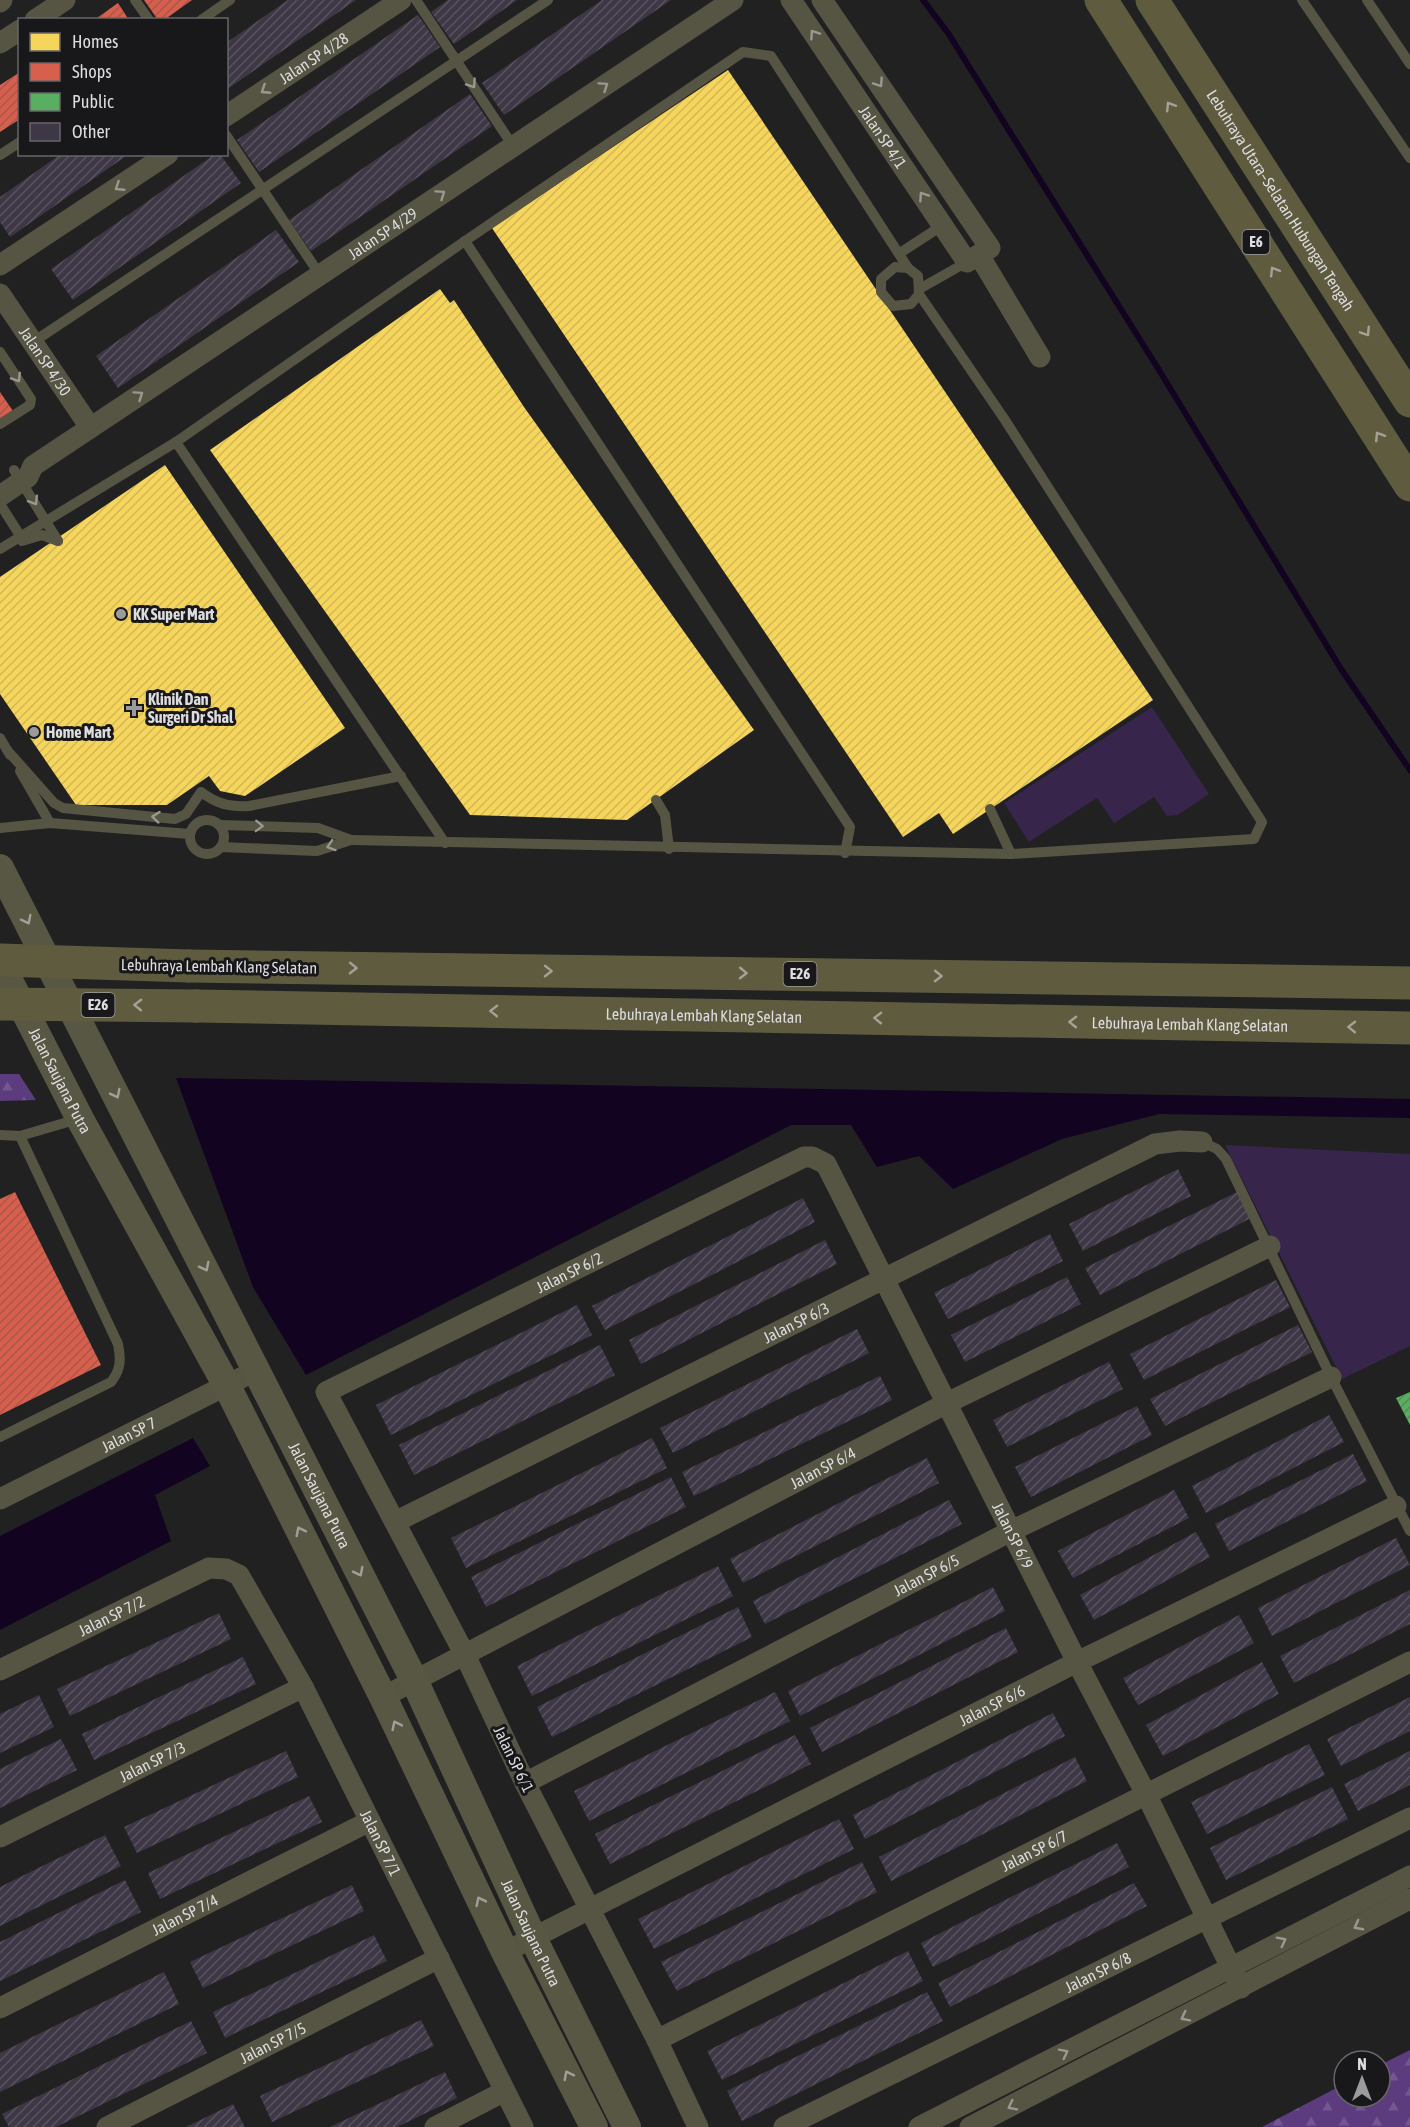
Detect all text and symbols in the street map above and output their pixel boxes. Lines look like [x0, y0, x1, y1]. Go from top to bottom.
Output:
legend [18, 18, 228, 156]
street label: Jalan SP 4/28 [276, 29, 351, 87]
one-way arrow [810, 30, 821, 41]
text: Homes [72, 31, 118, 52]
text: Shops [72, 61, 112, 82]
one-way arrow [464, 77, 475, 88]
one-way arrow [871, 77, 882, 88]
one-way arrow [597, 82, 608, 93]
one-way arrow [261, 83, 272, 94]
street label: Lebuhraya Utara–Selatan Hubungan Tengah [1203, 86, 1358, 314]
text: Public [72, 91, 114, 112]
street label: Jalan SP 4/1 [856, 102, 910, 172]
one-way arrow [1166, 102, 1177, 113]
text: Other [72, 121, 111, 142]
one-way arrow [115, 179, 125, 191]
one-way arrow [435, 190, 446, 201]
one-way arrow [919, 191, 930, 202]
street label: Jalan SP 4/29 [345, 204, 421, 263]
road number: E6 [1242, 230, 1270, 254]
one-way arrow [1270, 267, 1282, 277]
street label: Jalan SP 4/30 [16, 323, 75, 399]
one-way arrow [1358, 325, 1369, 336]
one-way arrow [10, 371, 21, 382]
one-way arrow [132, 391, 143, 402]
one-way arrow [1375, 431, 1386, 442]
one-way arrow [27, 494, 38, 505]
place label: KK Super Mart [133, 605, 215, 623]
marker: KK Super Mart [114, 607, 128, 621]
place label: Klinik Dan Surgeri Dr Shal [148, 690, 234, 726]
marker: Klinik Dan Surgeri Dr Shal [125, 699, 143, 717]
place label: Home Mart [46, 723, 112, 741]
marker: Home Mart [27, 725, 41, 739]
one-way arrow [151, 812, 160, 824]
one-way arrow [255, 820, 264, 832]
one-way arrow [326, 839, 337, 852]
one-way arrow [20, 914, 31, 925]
street label: Lebuhraya Lembah Klang Selatan [121, 955, 317, 978]
one-way arrow [348, 962, 357, 974]
road number: E26 [784, 962, 816, 986]
one-way arrow [543, 965, 552, 977]
one-way arrow [738, 967, 747, 980]
one-way arrow [933, 970, 942, 982]
road number: E26 [82, 993, 114, 1017]
one-way arrow [133, 999, 142, 1011]
street label: Lebuhraya Lembah Klang Selatan [606, 1004, 802, 1026]
one-way arrow [489, 1005, 498, 1018]
one-way arrow [873, 1012, 882, 1025]
street label: Lebuhraya Lembah Klang Selatan [1091, 1013, 1288, 1035]
one-way arrow [1068, 1016, 1077, 1028]
one-way arrow [1347, 1021, 1356, 1033]
street label: Jalan Saujana Putra [26, 1024, 95, 1137]
one-way arrow [109, 1087, 120, 1098]
street label: Jalan SP 6/2 [533, 1249, 605, 1296]
one-way arrow [198, 1261, 209, 1272]
street label: Jalan SP 6/3 [760, 1299, 832, 1346]
street label: Jalan SP 7 [98, 1413, 159, 1456]
street label: Jalan Saujana Putra [285, 1439, 354, 1551]
street label: Jalan SP 6/4 [787, 1443, 859, 1492]
street label: Jalan SP 6/9 [989, 1499, 1037, 1571]
one-way arrow [295, 1527, 307, 1538]
street label: Jalan SP 6/5 [890, 1550, 962, 1599]
one-way arrow [352, 1566, 364, 1577]
street label: Jalan SP 7/2 [75, 1592, 148, 1639]
street label: Jalan SP 6/6 [956, 1681, 1028, 1729]
one-way arrow [391, 1720, 403, 1731]
street label: Jalan SP 6/1 [490, 1723, 538, 1795]
street label: Jalan SP 7/3 [116, 1738, 188, 1786]
street label: Jalan SP 7/1 [357, 1807, 405, 1879]
street label: Jalan SP 6/7 [998, 1827, 1070, 1875]
street label: Jalan Saujana Putra [498, 1876, 565, 1989]
street label: Jalan SP 7/4 [149, 1890, 221, 1939]
one-way arrow [476, 1896, 488, 1907]
one-way arrow [1354, 1919, 1365, 1930]
one-way arrow [1276, 1937, 1286, 1948]
street label: Jalan SP 6/8 [1062, 1948, 1134, 1996]
one-way arrow [1181, 2009, 1192, 2021]
street label: Jalan SP 7/5 [237, 2018, 309, 2067]
one-way arrow [1058, 2048, 1069, 2060]
north arrow [1332, 2049, 1392, 2109]
text: N [1357, 2055, 1367, 2073]
one-way arrow [563, 2070, 575, 2081]
one-way arrow [1007, 2098, 1018, 2110]

